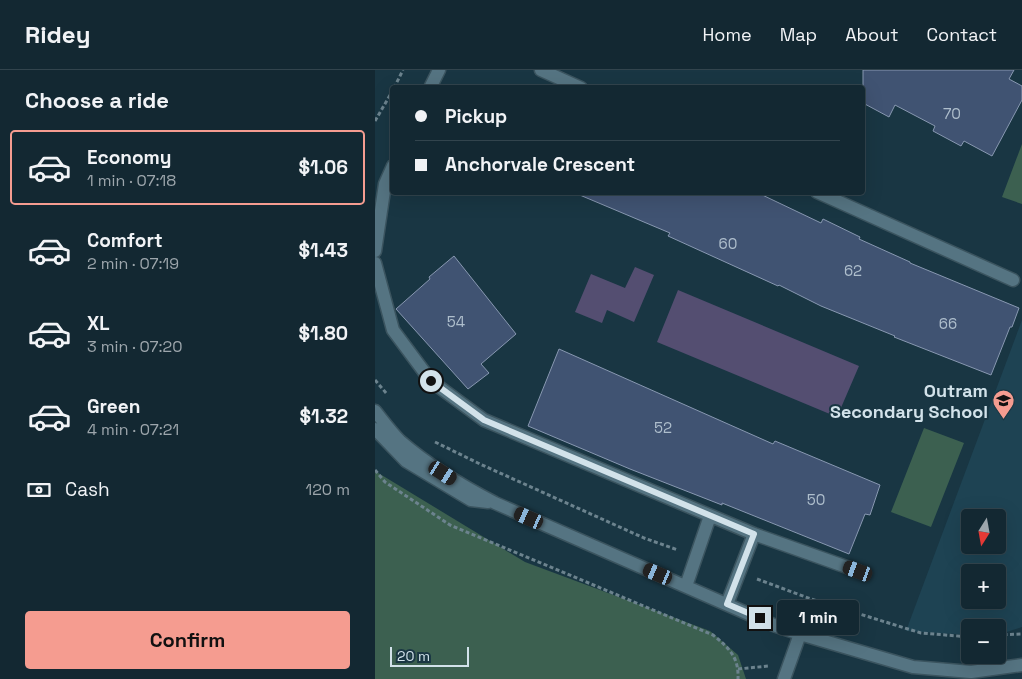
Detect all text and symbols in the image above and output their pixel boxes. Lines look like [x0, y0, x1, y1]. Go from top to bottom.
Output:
text: Ridey [25, 19, 91, 50]
text: Home [703, 23, 752, 46]
text: Map [780, 23, 817, 46]
text: About [845, 23, 899, 46]
text: Contact [927, 23, 997, 46]
text: Choose a ride [25, 86, 169, 114]
text: Pickup [445, 104, 507, 129]
house number: 70 [943, 104, 961, 123]
icon: car [27, 145, 72, 190]
text: Economy [87, 145, 171, 170]
text: Anchorvale Crescent [445, 152, 635, 177]
text: $1.06 [298, 155, 348, 180]
text: 1 min · 07:18 [87, 170, 176, 191]
icon: car [27, 228, 72, 273]
text: Comfort [87, 228, 163, 253]
house number: 60 [719, 234, 737, 253]
text: $1.43 [299, 238, 348, 263]
text: 2 min · 07:19 [87, 253, 179, 274]
house number: 62 [844, 261, 862, 280]
icon: car [27, 311, 72, 356]
text: XL [87, 311, 110, 336]
house number: 54 [447, 312, 465, 331]
house number: 66 [939, 314, 957, 333]
text: $1.80 [299, 321, 348, 346]
text: 3 min · 07:20 [87, 336, 182, 357]
route start [420, 370, 442, 392]
place label: Outram Secondary School [830, 379, 988, 423]
school or university icon: Outram Secondary School [992, 388, 1016, 419]
icon: car [27, 394, 72, 439]
text: Green [87, 394, 140, 419]
text: $1.32 [299, 404, 348, 429]
house number: 52 [654, 418, 672, 437]
text: 4 min · 07:21 [87, 419, 179, 440]
car [426, 459, 459, 487]
icon: cash [25, 476, 53, 504]
text: Cash [65, 477, 110, 502]
text: 120 m [306, 479, 350, 500]
house number: 50 [807, 490, 825, 509]
car [512, 505, 545, 531]
north arrow [961, 509, 1006, 554]
map controls [961, 509, 1006, 664]
car [841, 559, 874, 583]
car [641, 561, 674, 587]
button: + [961, 564, 1006, 609]
callout: 1 min [777, 600, 860, 636]
route end [749, 607, 771, 629]
text: 1 min [798, 607, 838, 628]
button: Confirm [25, 611, 350, 669]
button: − [961, 619, 1006, 664]
scale bar [390, 644, 469, 667]
text: 20 m [397, 647, 430, 665]

